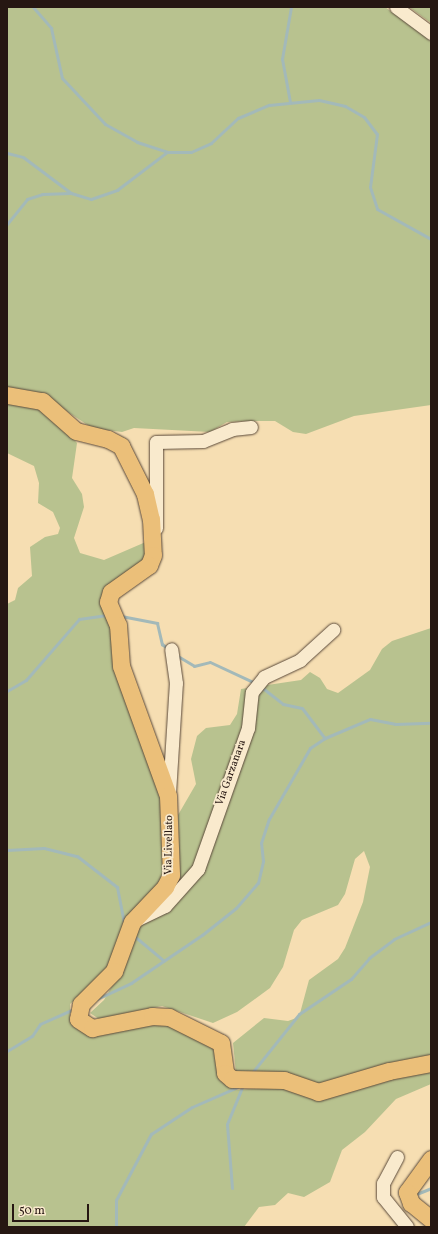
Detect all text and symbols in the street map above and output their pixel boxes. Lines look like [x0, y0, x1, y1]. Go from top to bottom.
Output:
street label: Via Garzanara [214, 738, 250, 808]
street label: Via Livellato [163, 815, 177, 875]
scale bar [14, 1196, 91, 1222]
text: 50 m [19, 1203, 45, 1219]

